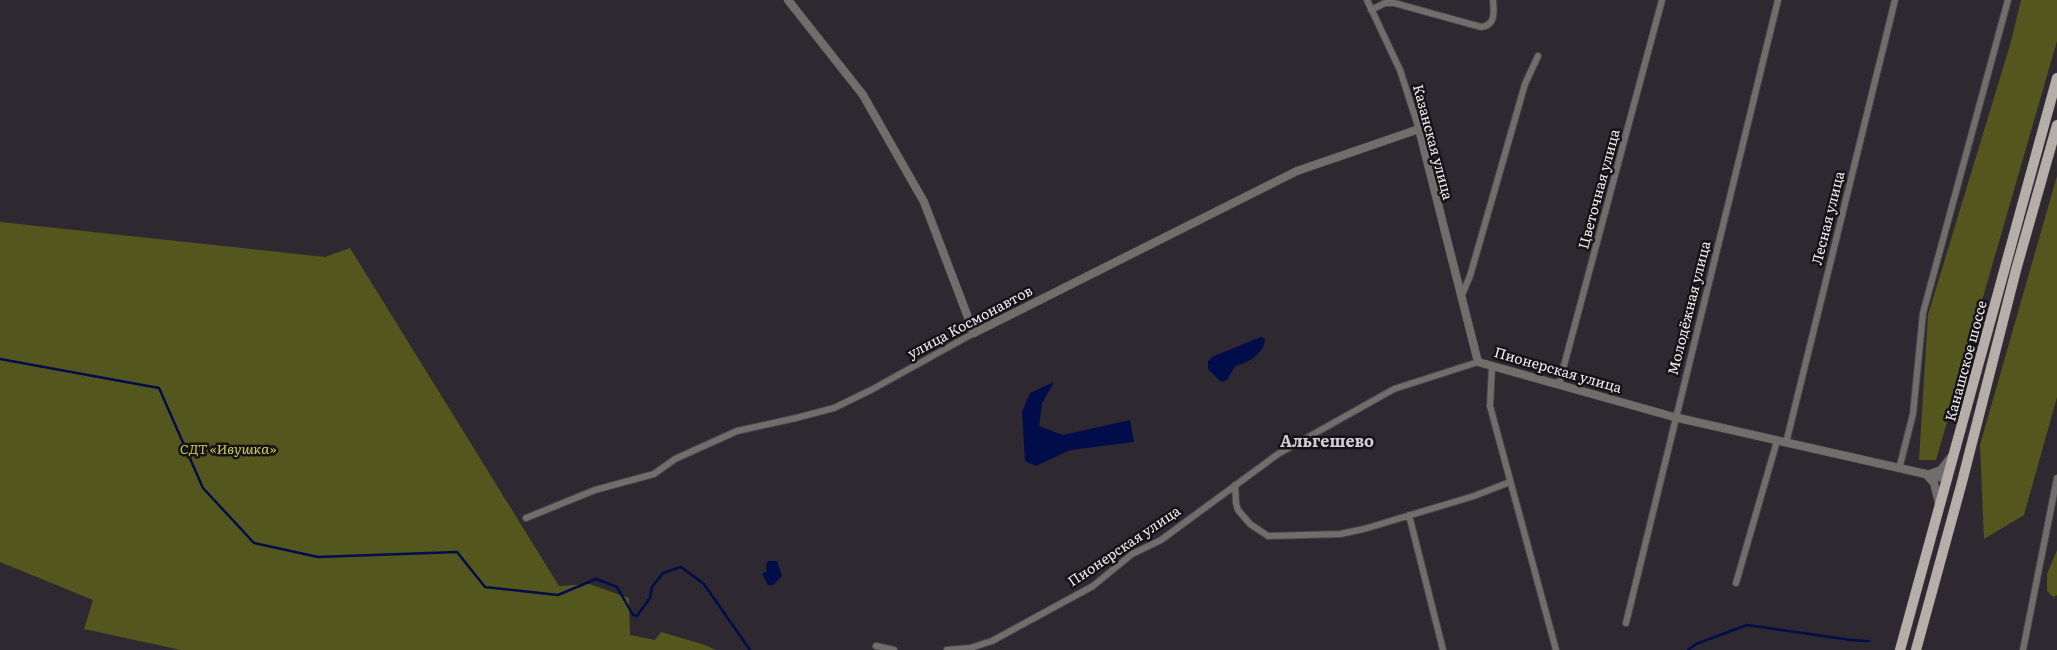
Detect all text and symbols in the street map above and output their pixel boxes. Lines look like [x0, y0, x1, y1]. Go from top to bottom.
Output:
street label: Казанская улица [1409, 82, 1459, 202]
street label: Цветочная улица [1572, 126, 1624, 251]
street label: Лесная улица [1806, 168, 1848, 267]
street label: Молодёжная улица [1662, 238, 1715, 377]
street label: улица Космонавтов [904, 280, 1036, 363]
street label: Канашское шоссе [1939, 298, 1991, 423]
street label: Пионерская улица [1492, 341, 1625, 397]
district label: Альгешево [1280, 428, 1374, 452]
park label: СДТ «Ивушка» [180, 438, 276, 458]
street label: Пионерская улица [1063, 500, 1184, 590]

